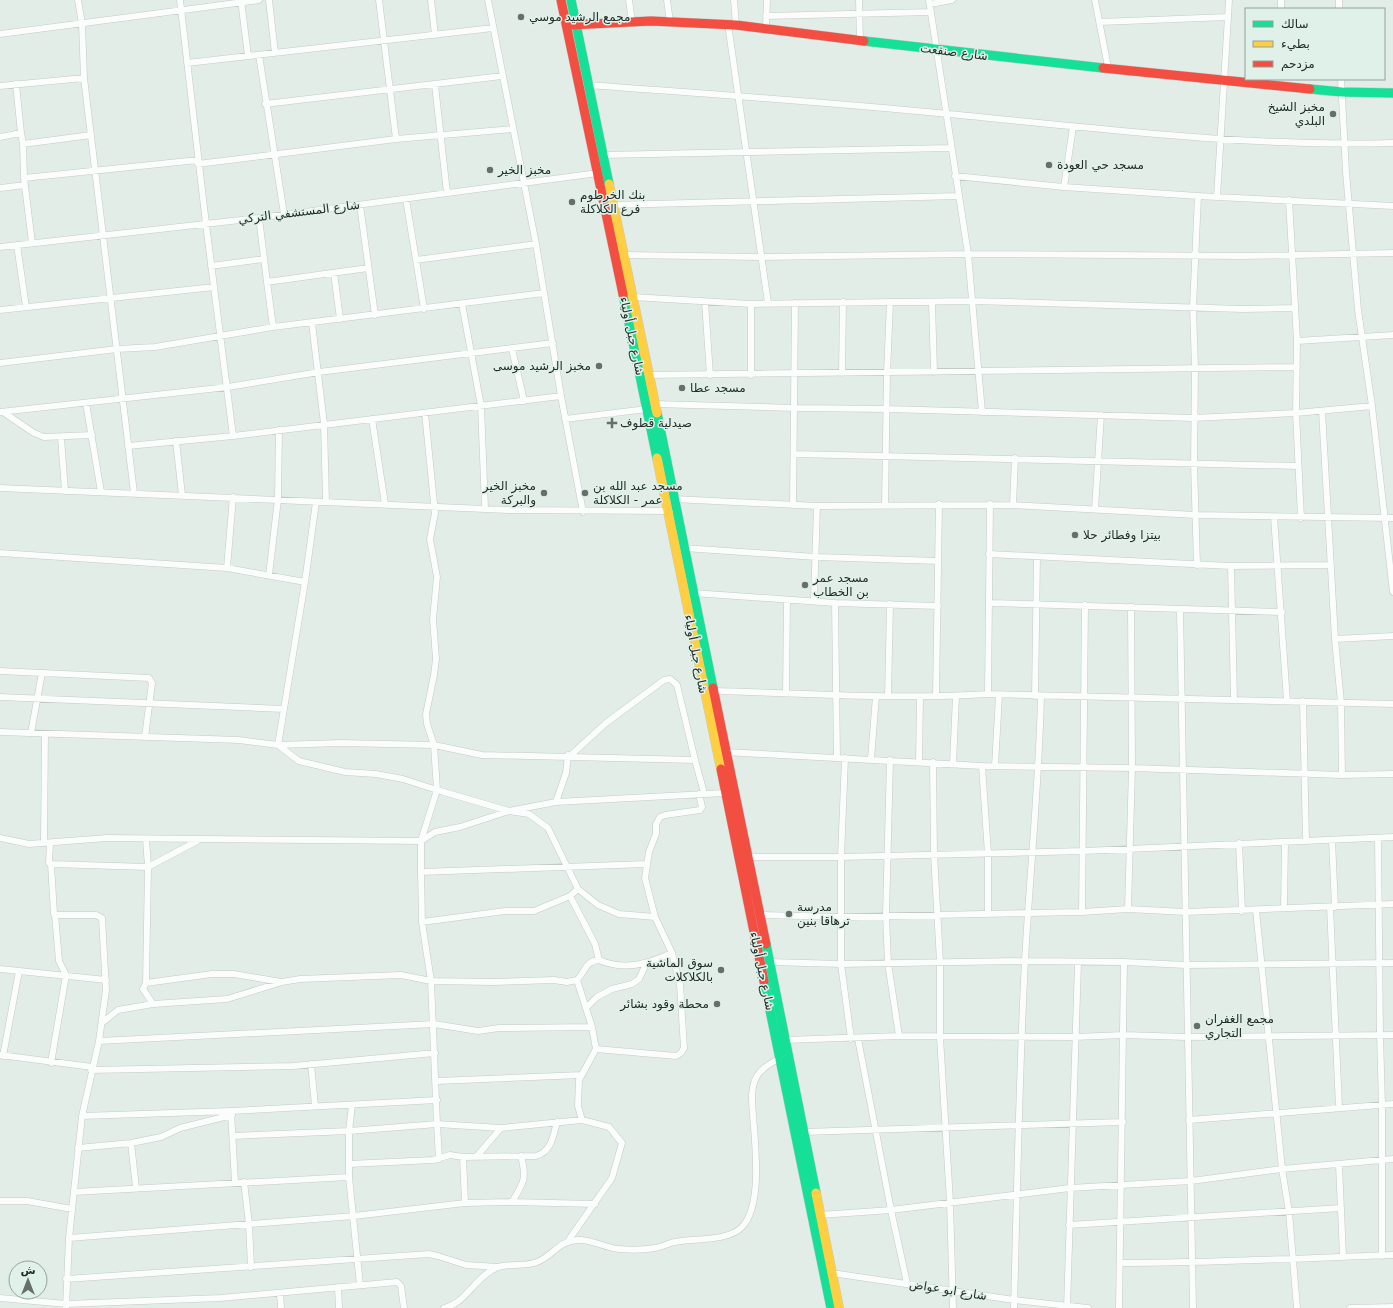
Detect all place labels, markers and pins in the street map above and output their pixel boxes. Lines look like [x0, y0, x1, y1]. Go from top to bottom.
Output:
place label: مجمع الرشيد موسي [529, 10, 630, 25]
marker: مجمع الرشيد موسي [516, 12, 526, 22]
place label: مخبز الشيخ البلدي [1268, 100, 1325, 128]
marker: مخبز الشيخ البلدي [1328, 109, 1338, 119]
place label: مسجد حي العودة [1057, 158, 1144, 173]
marker: مسجد حي العودة [1044, 160, 1054, 170]
place label: مخبز الخير [497, 163, 551, 178]
marker: مخبز الخير [485, 165, 495, 175]
place label: بنك الخرطوم فرع الكلاكلة [580, 188, 645, 217]
marker: بنك الخرطوم فرع الكلاكلة [567, 197, 577, 207]
place label: مخبز الرشيد موسى [493, 359, 591, 374]
marker: مخبز الرشيد موسى [594, 361, 604, 371]
place label: مسجد عطا [690, 381, 746, 395]
marker: مسجد عطا [677, 383, 687, 393]
place label: صيدلية قطوف [620, 416, 692, 431]
marker: صيدلية قطوف [607, 418, 617, 428]
place label: مخبز الخير والبركة [482, 479, 536, 508]
place label: مسجد عبد الله بن عمر - الكلاكلة [593, 479, 683, 508]
marker: مخبز الخير والبركة [539, 488, 549, 498]
marker: مسجد عبد الله بن عمر - الكلاكلة [580, 488, 590, 498]
place label: بيتزا وفطائر حلا [1083, 528, 1161, 543]
marker: بيتزا وفطائر حلا [1070, 530, 1080, 540]
place label: مسجد عمر بن الخطاب [812, 571, 869, 600]
marker: مسجد عمر بن الخطاب [800, 580, 810, 590]
place label: مدرسة ترهاقا بنين [797, 900, 850, 929]
marker: مدرسة ترهاقا بنين [784, 909, 794, 919]
place label: سوق الماشية بالكلاكلات [646, 956, 713, 984]
marker: سوق الماشية بالكلاكلات [716, 965, 726, 975]
place label: محطة وقود بشائر [619, 997, 709, 1012]
marker: محطة وقود بشائر [712, 999, 722, 1009]
place label: مجمع الغفران التجاري [1205, 1012, 1274, 1041]
marker: مجمع الغفران التجاري [1192, 1021, 1202, 1031]

